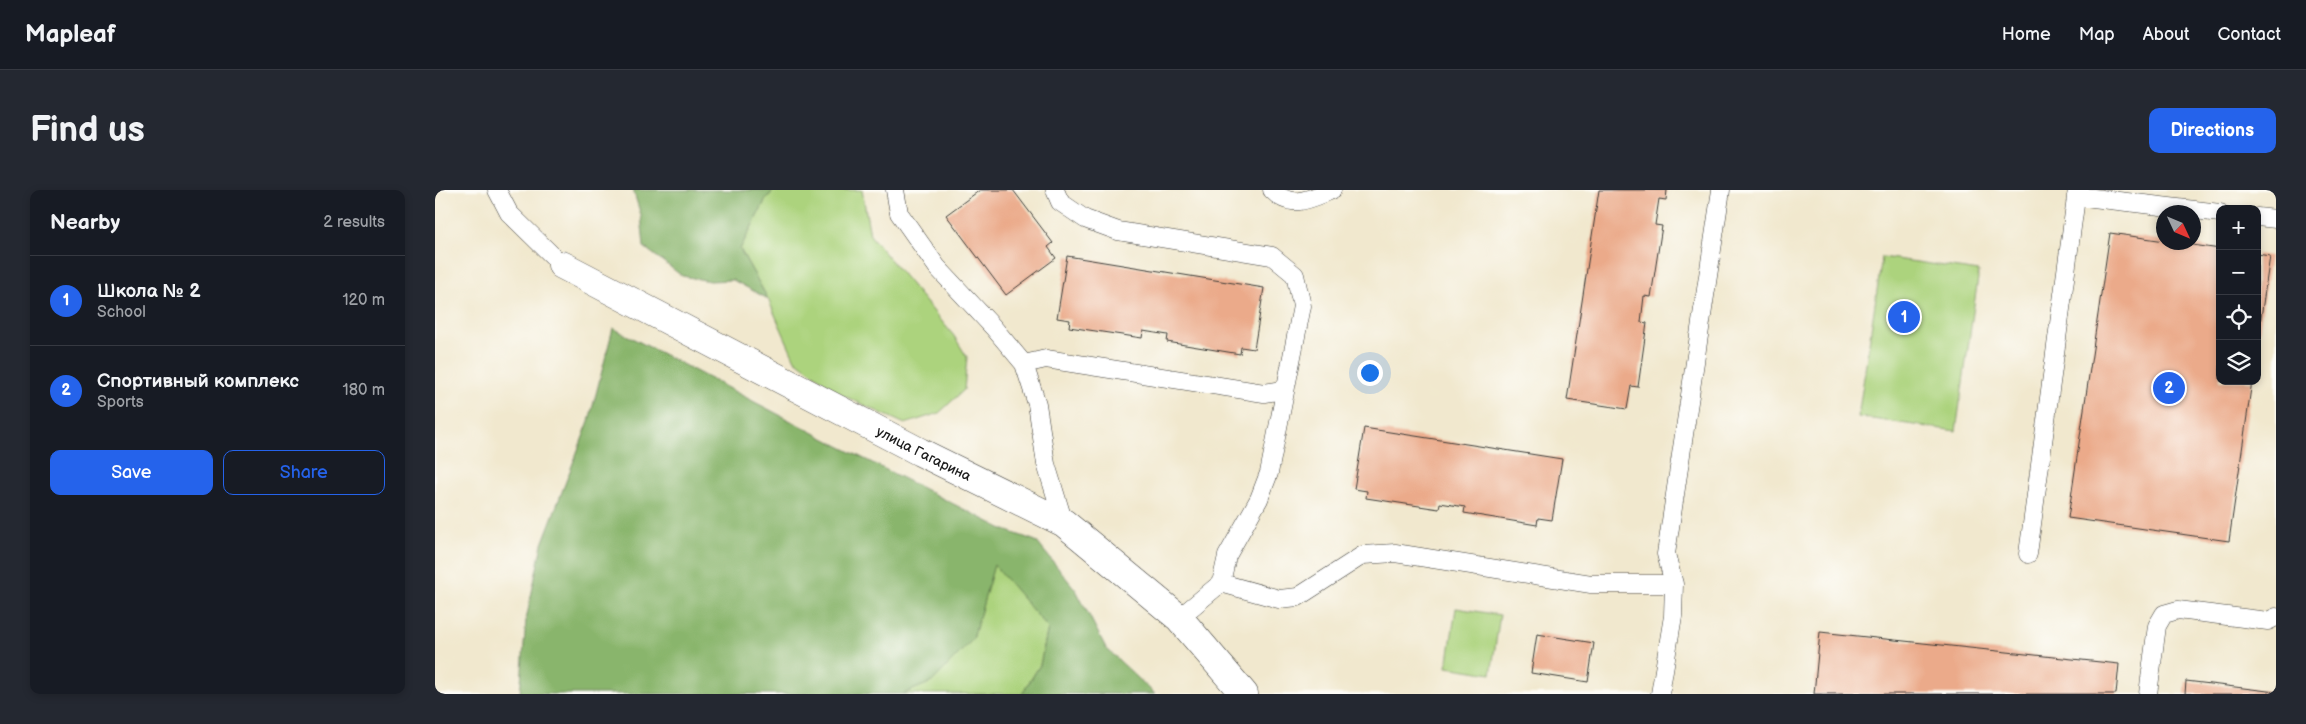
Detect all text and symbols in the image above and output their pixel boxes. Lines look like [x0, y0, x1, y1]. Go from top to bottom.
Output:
text: Mapleaf [25, 20, 116, 49]
text: Home [2002, 24, 2051, 45]
text: Map [2079, 24, 2115, 45]
text: About [2143, 24, 2190, 45]
text: Contact [2218, 24, 2281, 45]
button: Directions [2149, 108, 2276, 153]
text: Find us [30, 109, 145, 152]
north arrow [2156, 205, 2201, 250]
map controls [2216, 205, 2261, 385]
button: + [2216, 205, 2261, 250]
text: Nearby [50, 210, 120, 235]
text: 2 results [323, 213, 385, 232]
button: − [2216, 250, 2261, 295]
text: Школа № 2 [97, 280, 201, 303]
text: 1 [63, 291, 69, 310]
text: 120 m [342, 291, 385, 310]
button: locate [2216, 295, 2261, 340]
pin: 1 [1888, 298, 1920, 336]
text: School [97, 303, 146, 322]
button: layers [2216, 340, 2261, 385]
your location [1357, 360, 1383, 386]
pin: 2 [2153, 369, 2185, 407]
text: Спортивный комплекс [97, 370, 299, 393]
text: 2 [61, 381, 71, 400]
text: 180 m [343, 381, 385, 400]
text: Sports [97, 393, 144, 412]
street label: улица Гагарина [874, 422, 975, 485]
button: Save [50, 450, 213, 495]
button: Share [223, 450, 385, 495]

